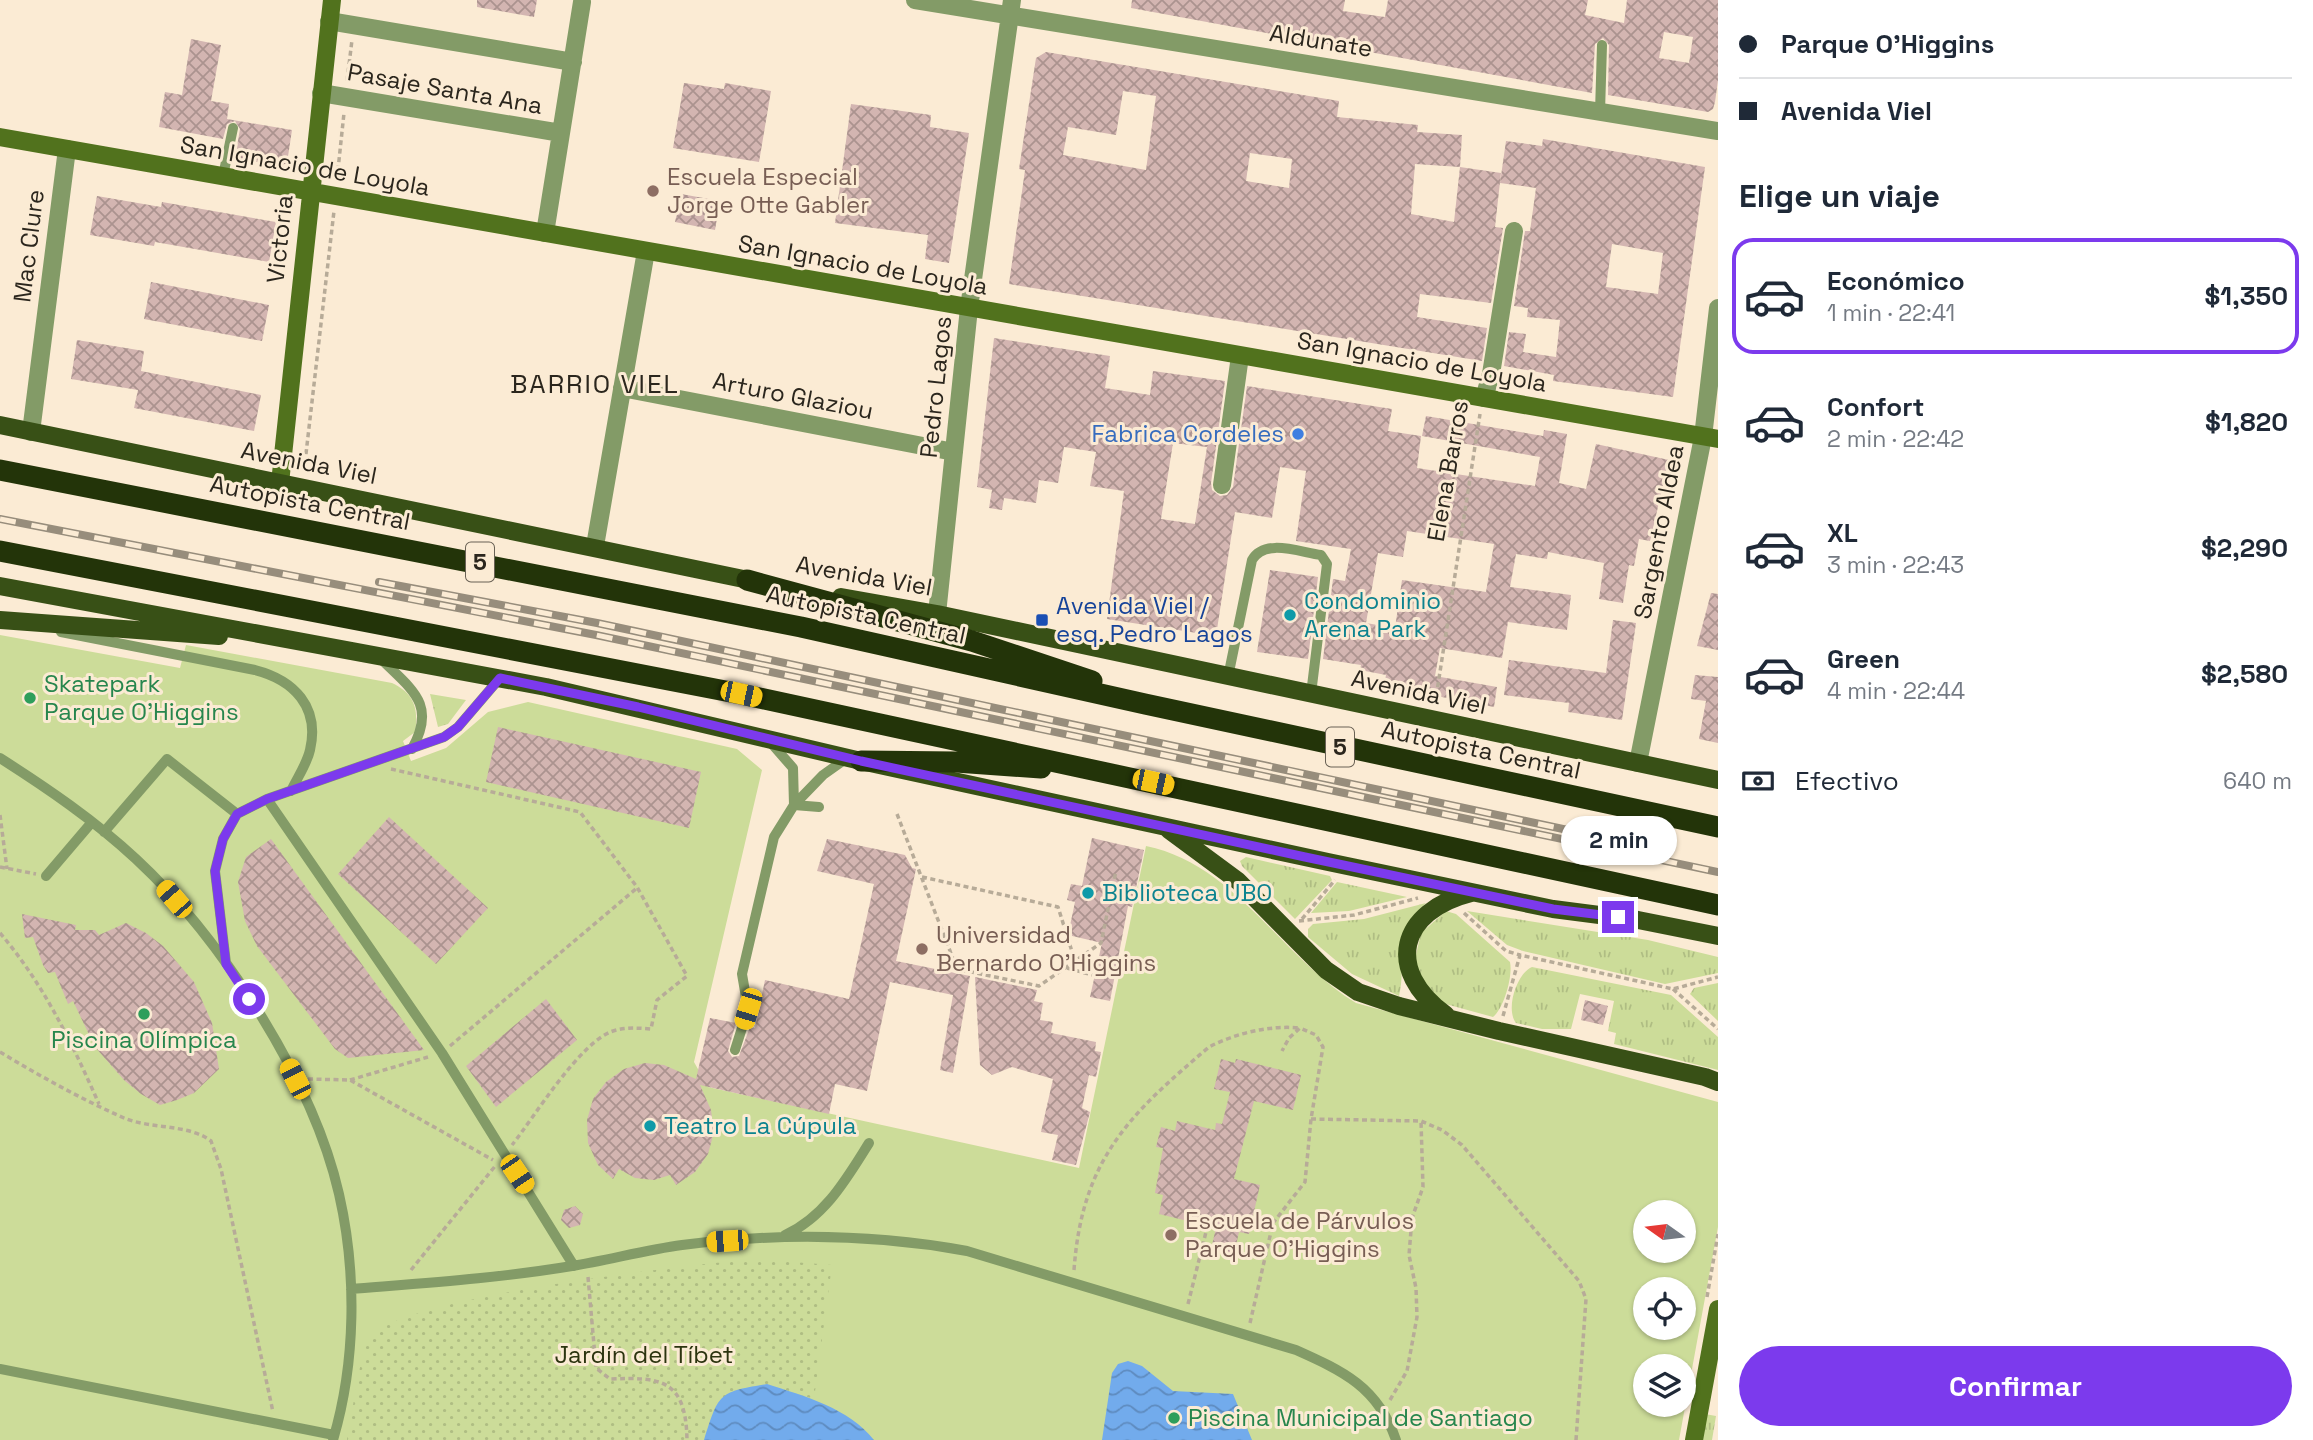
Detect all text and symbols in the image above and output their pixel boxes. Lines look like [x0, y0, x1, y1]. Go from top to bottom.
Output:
street label: Aldunate [1267, 17, 1375, 64]
text: Parque O'Higgins [1781, 27, 1994, 61]
street label: Pasaje Santa Ana [345, 56, 545, 121]
text: Avenida Viel [1781, 94, 1932, 128]
street label: San Ignacio de Loyola [178, 128, 433, 203]
place label: Escuela Especial Jorge Otte Gabler [667, 161, 869, 220]
text: Elige un viaje [1739, 176, 1940, 216]
marker: Escuela Especial Jorge Otte Gabler [645, 183, 661, 199]
street label: Mac Clure [6, 188, 51, 304]
street label: Victoria [259, 193, 300, 285]
street label: San Ignacio de Loyola [736, 227, 991, 302]
text: Económico [1827, 264, 1965, 298]
icon: car [1743, 265, 1806, 328]
text: $1,350 [2205, 279, 2288, 313]
text: 1 min · 22:41 [1827, 298, 1955, 328]
street label: Pedro Lagos [913, 314, 958, 460]
street label: San Ignacio de Loyola [1295, 324, 1550, 399]
street label: Arturo Glaziou [710, 365, 876, 426]
district label: BARRIO VIEL [510, 367, 680, 401]
text: Confort [1827, 390, 1924, 424]
icon: car [1743, 391, 1806, 454]
street label: Elena Barros [1420, 398, 1475, 544]
text: $1,820 [2205, 405, 2288, 439]
place label: Fabrica Cordeles [1091, 418, 1284, 449]
text: 2 min · 22:42 [1827, 424, 1964, 454]
marker: Fabrica Cordeles [1290, 426, 1306, 442]
street label: Avenida Viel [238, 434, 380, 491]
street label: Sargento Aldea [1626, 442, 1691, 622]
street label: Autopista Central [207, 468, 413, 537]
text: XL [1827, 516, 1858, 550]
icon: car [1743, 517, 1806, 580]
text: $2,290 [2201, 531, 2288, 565]
road number: 5 [466, 542, 494, 582]
street label: Avenida Viel [794, 548, 935, 603]
text: 3 min · 22:43 [1827, 550, 1964, 580]
street label: Autopista Central [763, 578, 969, 651]
place label: Condominio Arena Park [1304, 585, 1441, 644]
place label: Avenida Viel / esq. Pedro Lagos [1056, 590, 1253, 649]
marker: Condominio Arena Park [1282, 607, 1298, 623]
marker: Avenida Viel / esq. Pedro Lagos [1034, 612, 1050, 628]
text: Green [1827, 642, 1900, 676]
icon: car [1743, 643, 1806, 706]
text: $2,580 [2201, 657, 2288, 691]
street label: Avenida Viel [1348, 662, 1490, 721]
place label: Skatepark Parque O'Higgins [44, 668, 239, 727]
text: 4 min · 22:44 [1827, 676, 1965, 706]
car [719, 679, 764, 709]
marker: Skatepark Parque O'Higgins [22, 690, 38, 706]
street label: Autopista Central [1378, 713, 1584, 786]
road number: 5 [1326, 727, 1354, 766]
icon: cash [1739, 762, 1777, 800]
text: Efectivo [1795, 764, 1899, 798]
text: 640 m [2223, 766, 2292, 796]
car [1131, 767, 1176, 797]
callout: 2 min [1560, 816, 1676, 864]
text: 2 min [1589, 825, 1649, 855]
car [153, 876, 196, 922]
place label: Biblioteca UBO [1102, 877, 1272, 908]
marker: Biblioteca UBO [1080, 885, 1096, 901]
route end [1602, 901, 1634, 933]
place label: Universidad Bernardo O'Higgins [936, 919, 1156, 978]
marker: Universidad Bernardo O'Higgins [914, 941, 930, 957]
route start [233, 983, 265, 1015]
car [732, 986, 765, 1032]
marker: Piscina Olímpica [136, 1006, 152, 1022]
place label: Piscina Olímpica [51, 1024, 237, 1055]
car [277, 1056, 314, 1102]
place label: Teatro La Cúpula [664, 1110, 857, 1141]
marker: Teatro La Cúpula [642, 1118, 658, 1134]
car [497, 1151, 538, 1197]
north arrow [1633, 1200, 1696, 1264]
map controls [1633, 1200, 1696, 1417]
place label: Escuela de Párvulos Parque O’Higgins [1185, 1205, 1414, 1264]
marker: Escuela de Párvulos Parque O’Higgins [1163, 1227, 1179, 1243]
car [706, 1229, 749, 1253]
button: locate [1633, 1277, 1696, 1340]
park label: Jardín del Tíbet [554, 1339, 734, 1370]
button: Confirmar [1739, 1346, 2292, 1426]
button: layers [1633, 1354, 1696, 1417]
place label: Piscina Municipal de Santiago [1188, 1402, 1533, 1433]
marker: Piscina Municipal de Santiago [1166, 1410, 1182, 1426]

